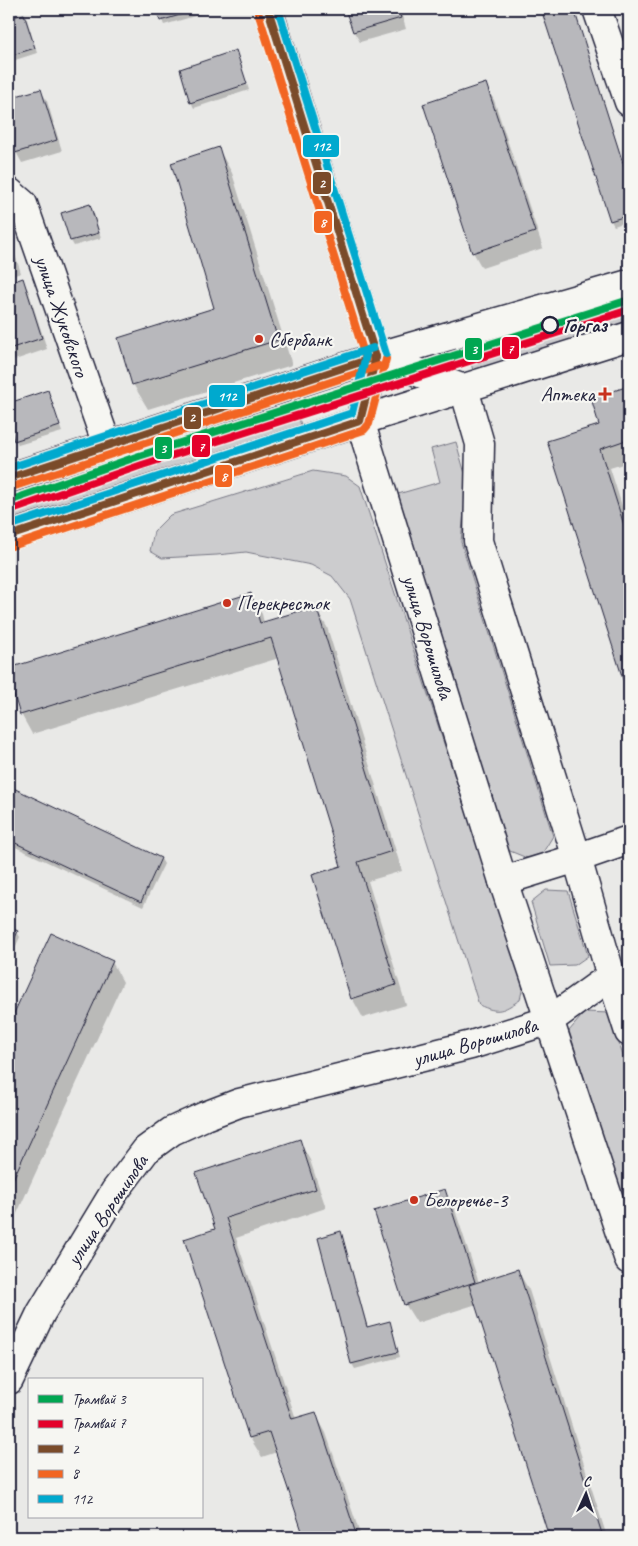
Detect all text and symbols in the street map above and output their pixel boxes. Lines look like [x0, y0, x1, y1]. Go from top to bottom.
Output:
line badge: 112 [302, 134, 340, 158]
text: 112 [312, 138, 332, 155]
line badge: 2 [312, 171, 332, 195]
text: 2 [319, 175, 327, 192]
line badge: 8 [313, 210, 333, 234]
text: 8 [320, 214, 328, 231]
street label: улица Жуковского [28, 250, 95, 382]
place label: Горгаз [563, 312, 609, 338]
marker: Горгаз [541, 316, 559, 334]
place label: Сбербанк [269, 326, 334, 352]
marker: Сбербанк [253, 333, 265, 345]
line badge: 7 [501, 336, 520, 360]
line badge: 3 [464, 337, 483, 361]
text: 7 [507, 340, 515, 357]
text: 3 [471, 341, 479, 358]
place label: Аптека [541, 381, 597, 407]
line badge: 112 [208, 384, 246, 408]
text: 112 [218, 388, 238, 405]
marker: Аптека [599, 388, 611, 400]
line badge: 2 [183, 406, 202, 430]
text: 2 [189, 409, 197, 426]
line badge: 7 [191, 434, 211, 458]
line badge: 3 [154, 436, 173, 460]
text: 7 [198, 438, 206, 455]
text: 3 [160, 440, 168, 457]
line badge: 8 [214, 464, 233, 488]
text: 8 [221, 468, 229, 485]
street label: улица Ворошилова [396, 570, 460, 704]
place label: Перекресток [237, 590, 330, 616]
marker: Перекресток [221, 597, 233, 609]
street label: улица Ворошилова [408, 1011, 542, 1073]
street label: улица Ворошилова [59, 1148, 154, 1272]
place label: Белоречье-3 [424, 1187, 509, 1213]
marker: Белоречье-3 [408, 1194, 420, 1206]
legend [28, 1378, 202, 1518]
text: Трамвай 3 [72, 1390, 127, 1409]
text: Трамвай 7 [72, 1414, 127, 1433]
text: 2 [72, 1440, 80, 1459]
text: 8 [72, 1464, 80, 1483]
north arrow [560, 1468, 610, 1518]
text: С [583, 1473, 593, 1490]
text: 112 [72, 1490, 94, 1509]

